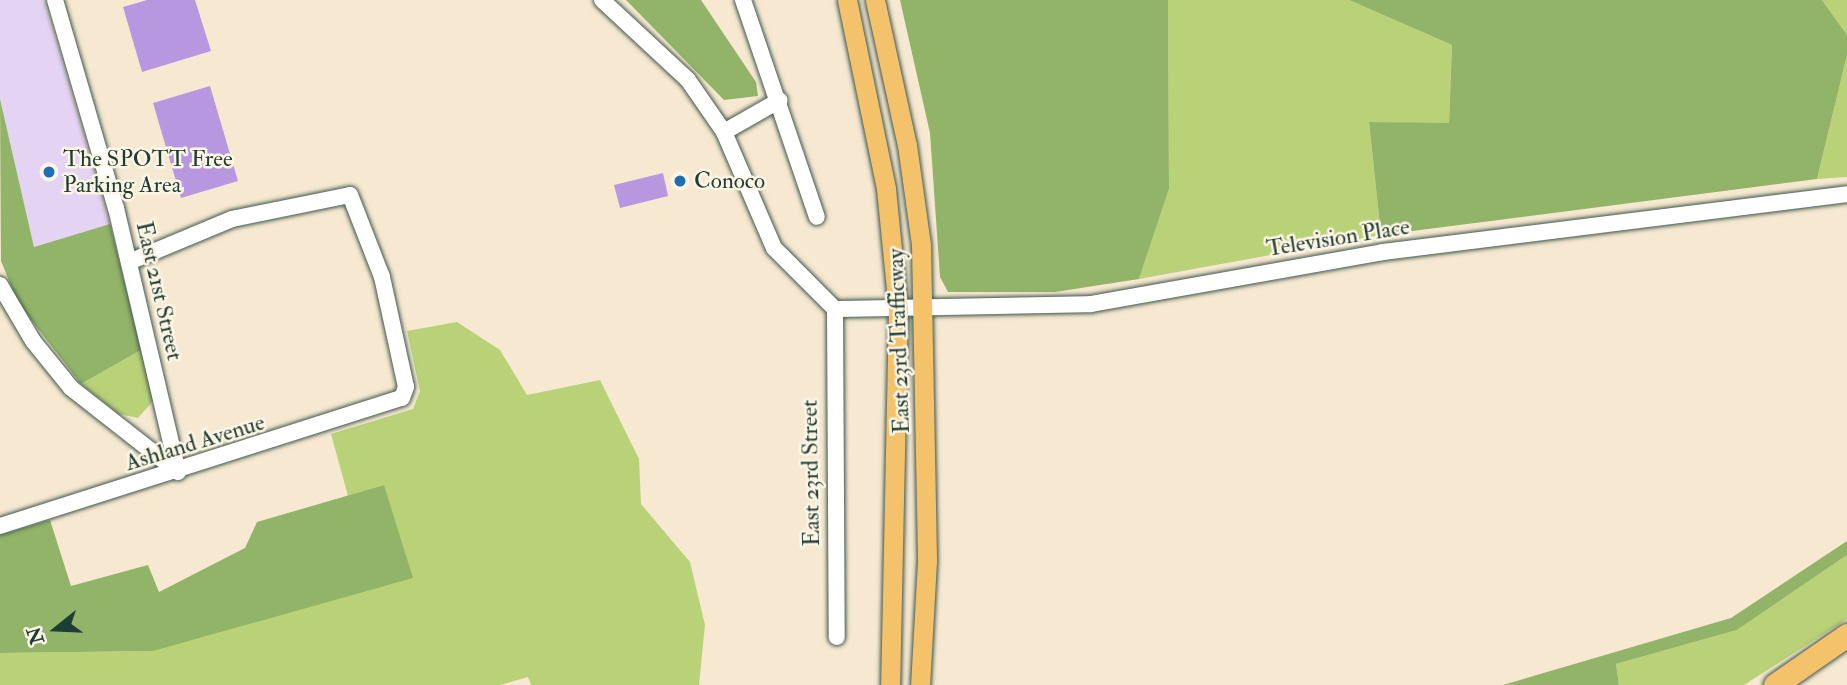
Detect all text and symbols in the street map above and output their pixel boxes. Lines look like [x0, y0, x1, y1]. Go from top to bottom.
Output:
place label: The SPOTT Free Parking Area [63, 145, 233, 199]
marker: The SPOTT Free Parking Area [41, 164, 57, 180]
place label: Conoco [694, 167, 765, 195]
marker: Conoco [672, 173, 688, 189]
street label: Television Place [1264, 213, 1412, 263]
street label: East 21st Street [130, 219, 188, 363]
street label: East 23rd Trafficway [882, 248, 916, 434]
street label: East 23rd Street [796, 399, 826, 547]
street label: Ashland Avenue [122, 409, 268, 477]
north arrow [21, 594, 91, 664]
text: N [22, 624, 50, 647]

